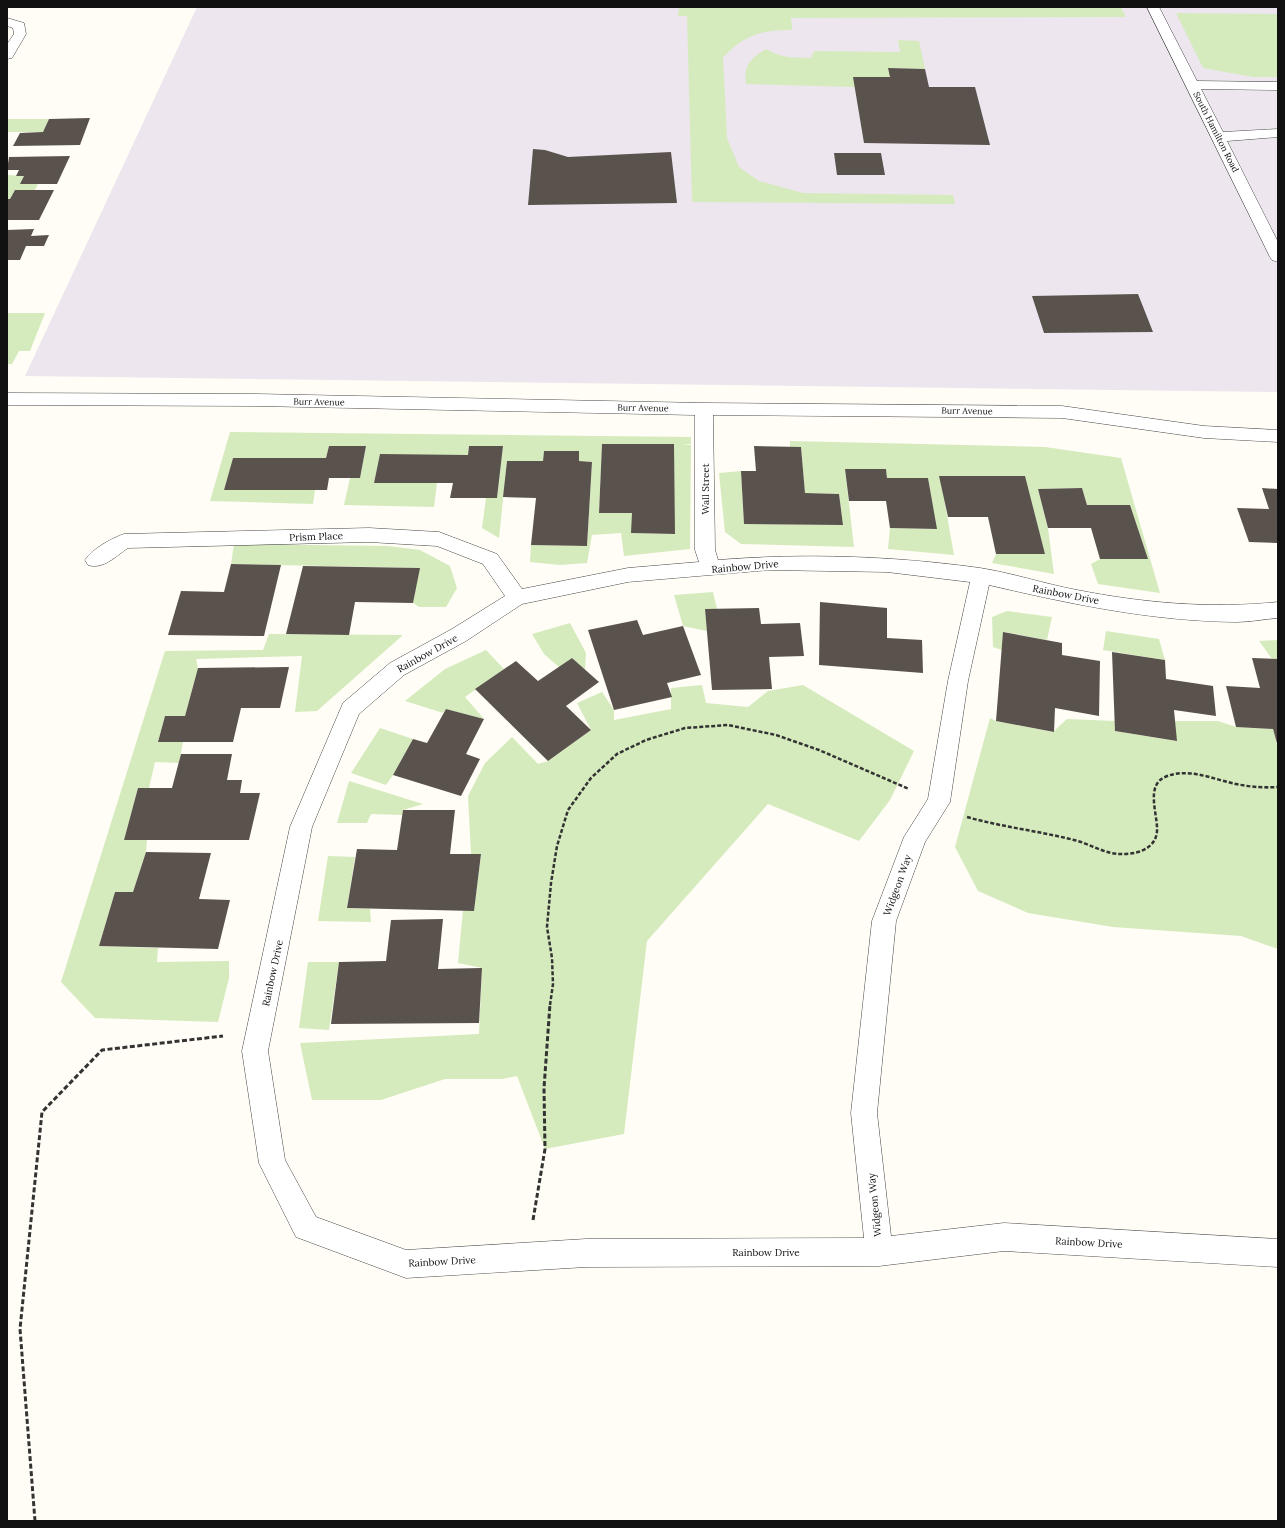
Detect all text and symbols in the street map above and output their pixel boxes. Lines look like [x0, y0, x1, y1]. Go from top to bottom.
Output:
street label: South Hamilton Road [1191, 90, 1242, 174]
street label: Burr Avenue [293, 396, 345, 407]
street label: Burr Avenue [617, 402, 669, 413]
street label: Burr Avenue [941, 405, 993, 416]
street label: Wall Street [699, 463, 712, 515]
street label: Prism Place [289, 529, 344, 544]
street label: Rainbow Drive [711, 557, 780, 576]
street label: Rainbow Drive [1032, 582, 1101, 607]
street label: Rainbow Drive [395, 631, 460, 675]
street label: Widgeon Way [880, 852, 915, 917]
street label: Rainbow Drive [259, 938, 286, 1007]
street label: Widgeon Way [865, 1172, 884, 1237]
street label: Rainbow Drive [1055, 1234, 1124, 1251]
street label: Rainbow Drive [732, 1246, 800, 1259]
street label: Rainbow Drive [408, 1253, 477, 1270]

